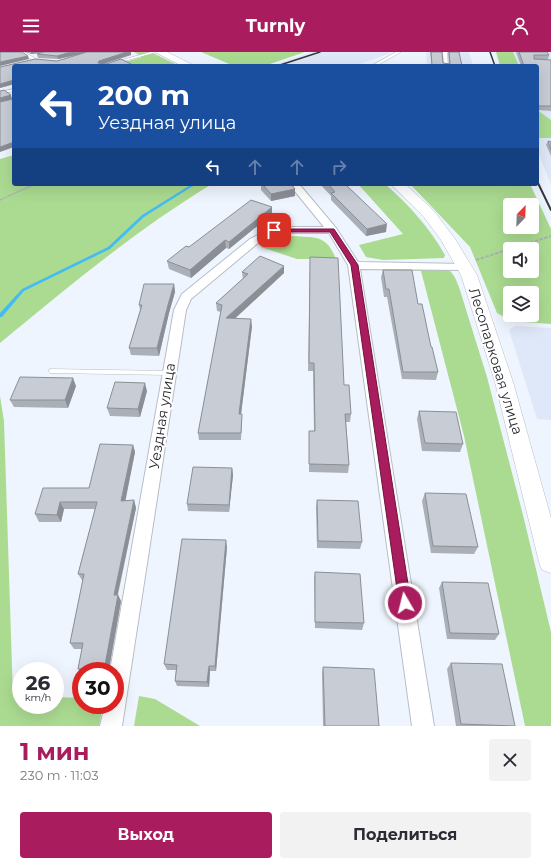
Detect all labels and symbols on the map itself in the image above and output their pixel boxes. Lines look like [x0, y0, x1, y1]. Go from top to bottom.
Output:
north arrow [503, 198, 539, 234]
pin [257, 213, 291, 247]
street label: Лесопарковая улица [465, 285, 527, 437]
street label: Уездная улица [145, 362, 179, 470]
position arrow [384, 582, 426, 624]
speed limit sign: 30 [72, 662, 124, 714]

